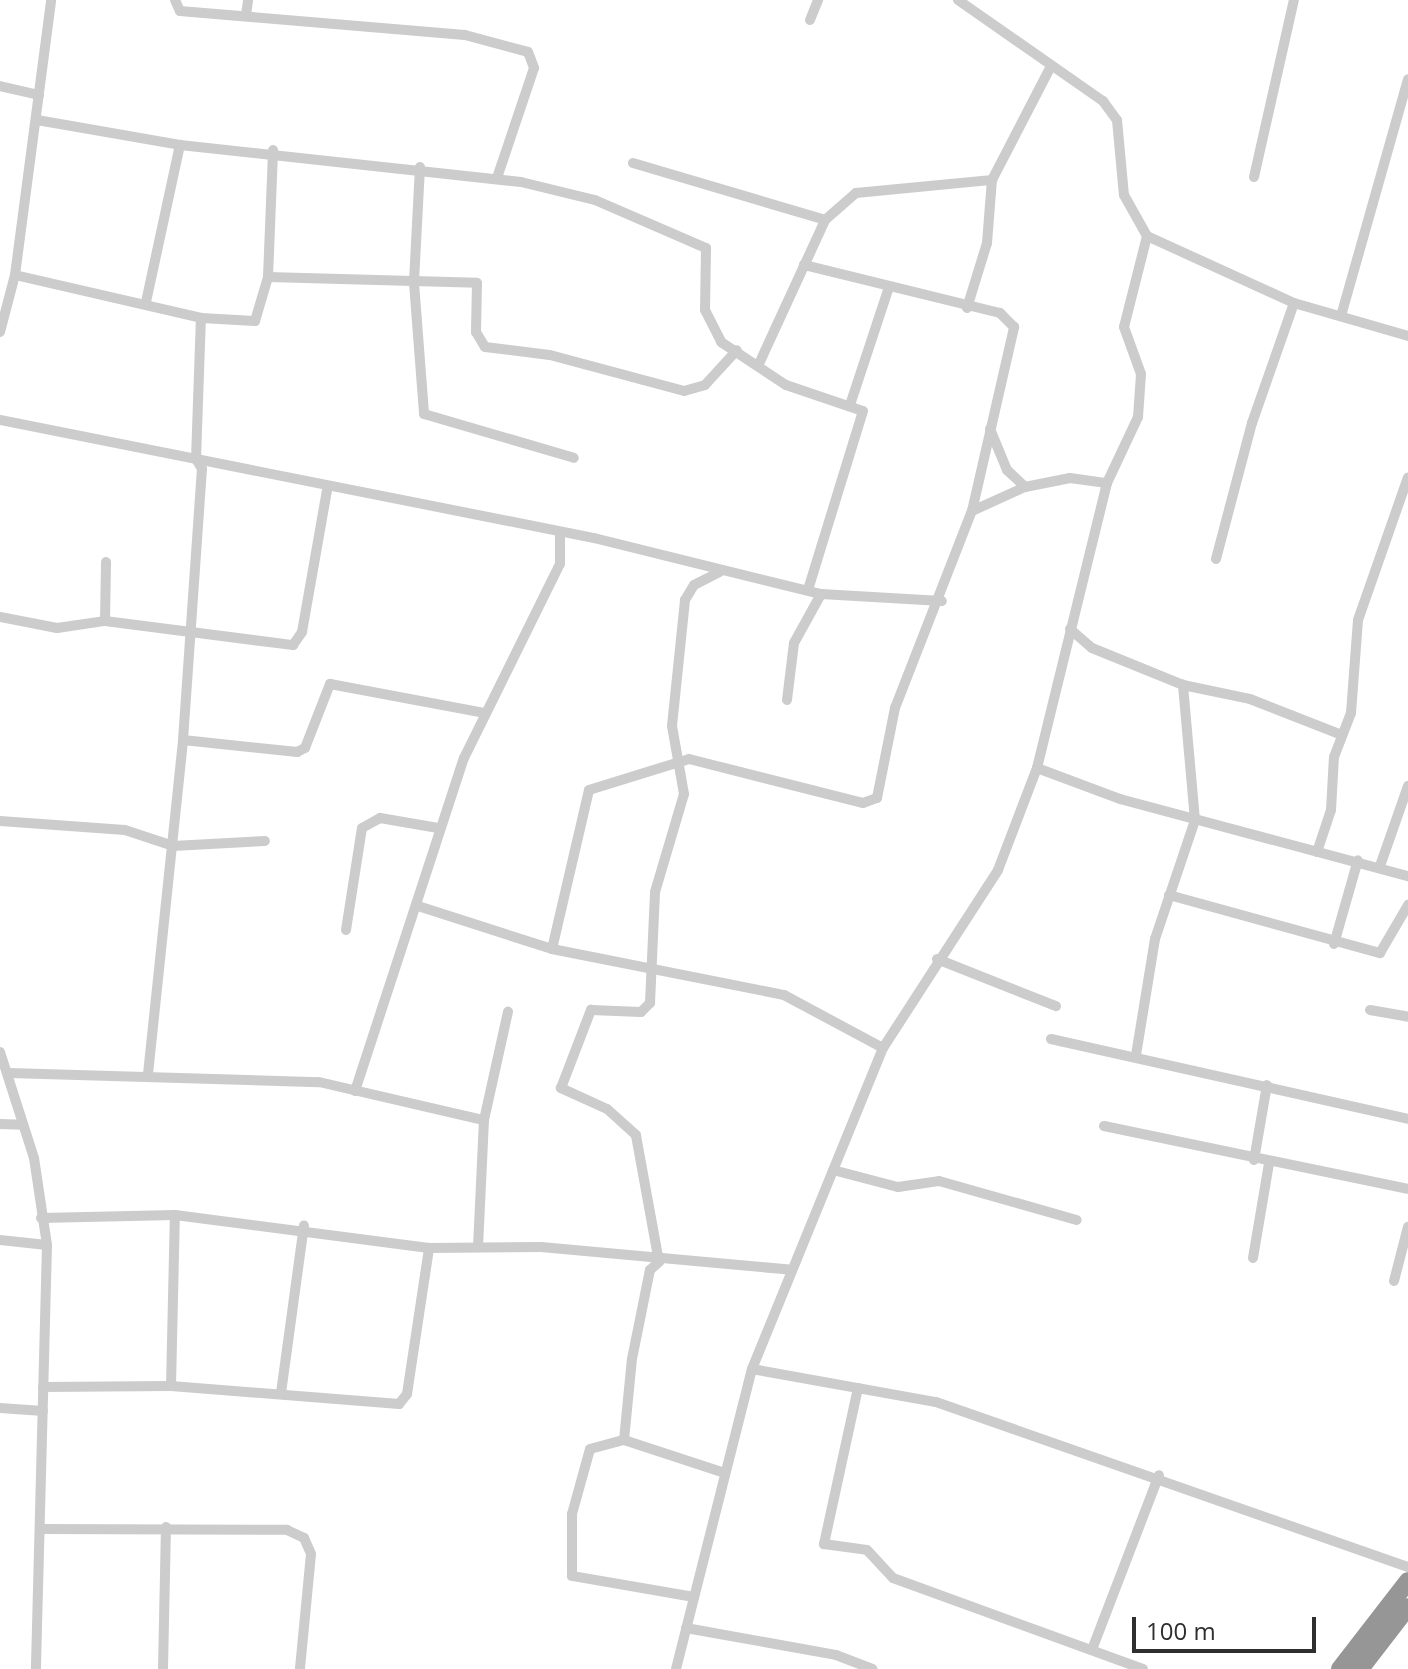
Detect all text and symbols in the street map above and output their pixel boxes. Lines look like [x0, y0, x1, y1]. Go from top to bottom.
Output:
scale bar [1136, 1601, 1320, 1651]
text: 100 m [1146, 1614, 1216, 1647]

